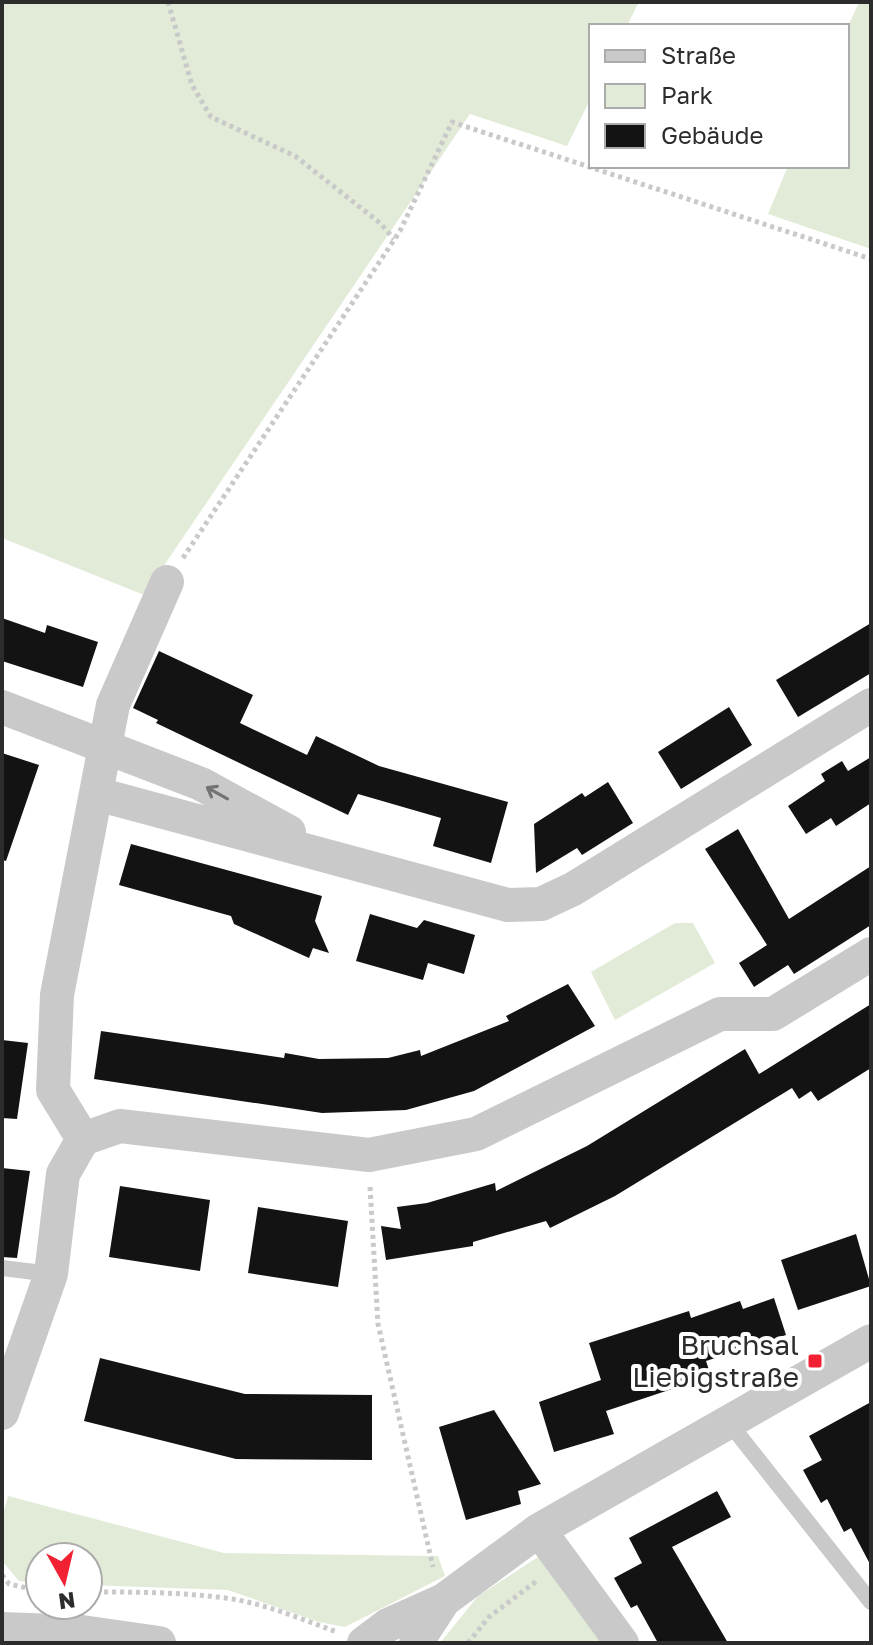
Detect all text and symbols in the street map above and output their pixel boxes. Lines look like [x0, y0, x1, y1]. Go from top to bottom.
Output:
legend [589, 24, 849, 168]
text: Straße [661, 40, 736, 69]
text: Park [661, 80, 713, 109]
text: Gebäude [661, 120, 763, 149]
one-way arrow [206, 784, 230, 800]
place label: Bruchsal Liebigstraße [632, 1328, 799, 1393]
marker: Bruchsal Liebigstraße [806, 1352, 824, 1370]
north arrow [24, 1541, 104, 1621]
text: N [57, 1587, 77, 1616]

